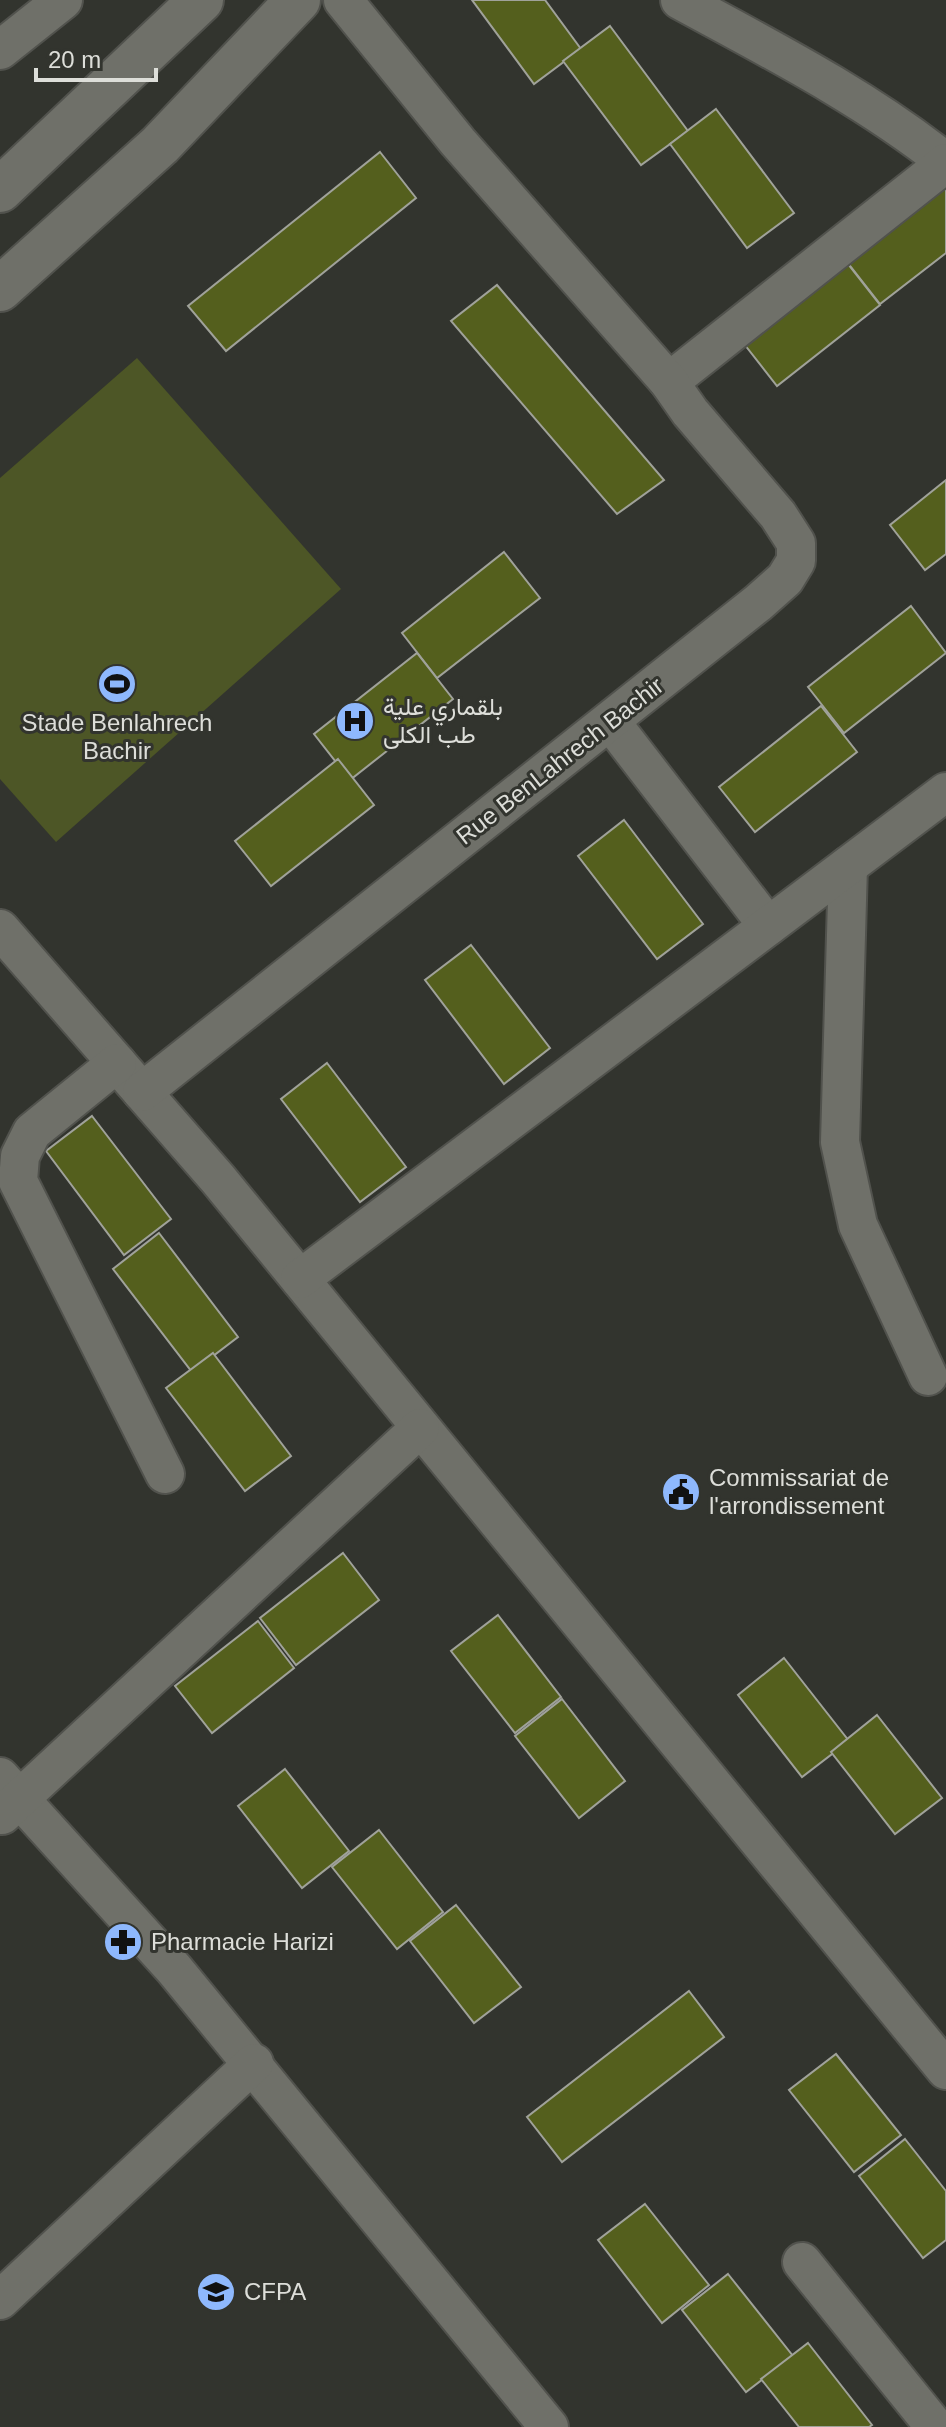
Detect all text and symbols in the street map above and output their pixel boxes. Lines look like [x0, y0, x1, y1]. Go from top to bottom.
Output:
scale bar [36, 32, 156, 82]
text: 20 m [48, 46, 101, 73]
sports icon: Stade Benlahrech Bachir [96, 663, 138, 705]
street label: Rue BenLahrech Bachir [451, 672, 668, 850]
place label: بلقماري علية طب الكلى [383, 693, 503, 749]
hospital icon: بلقماري علية طب الكلى [334, 700, 376, 742]
place label: Stade Benlahrech Bachir [22, 709, 212, 764]
place label: Commissariat de l'arrondissement [709, 1464, 889, 1519]
public building icon: Commissariat de l'arrondissement [660, 1471, 702, 1513]
pharmacy icon: Pharmacie Harizi [102, 1921, 144, 1963]
place label: Pharmacie Harizi [151, 1928, 334, 1955]
school or university icon: CFPA [195, 2271, 237, 2313]
place label: CFPA [244, 2278, 306, 2305]

